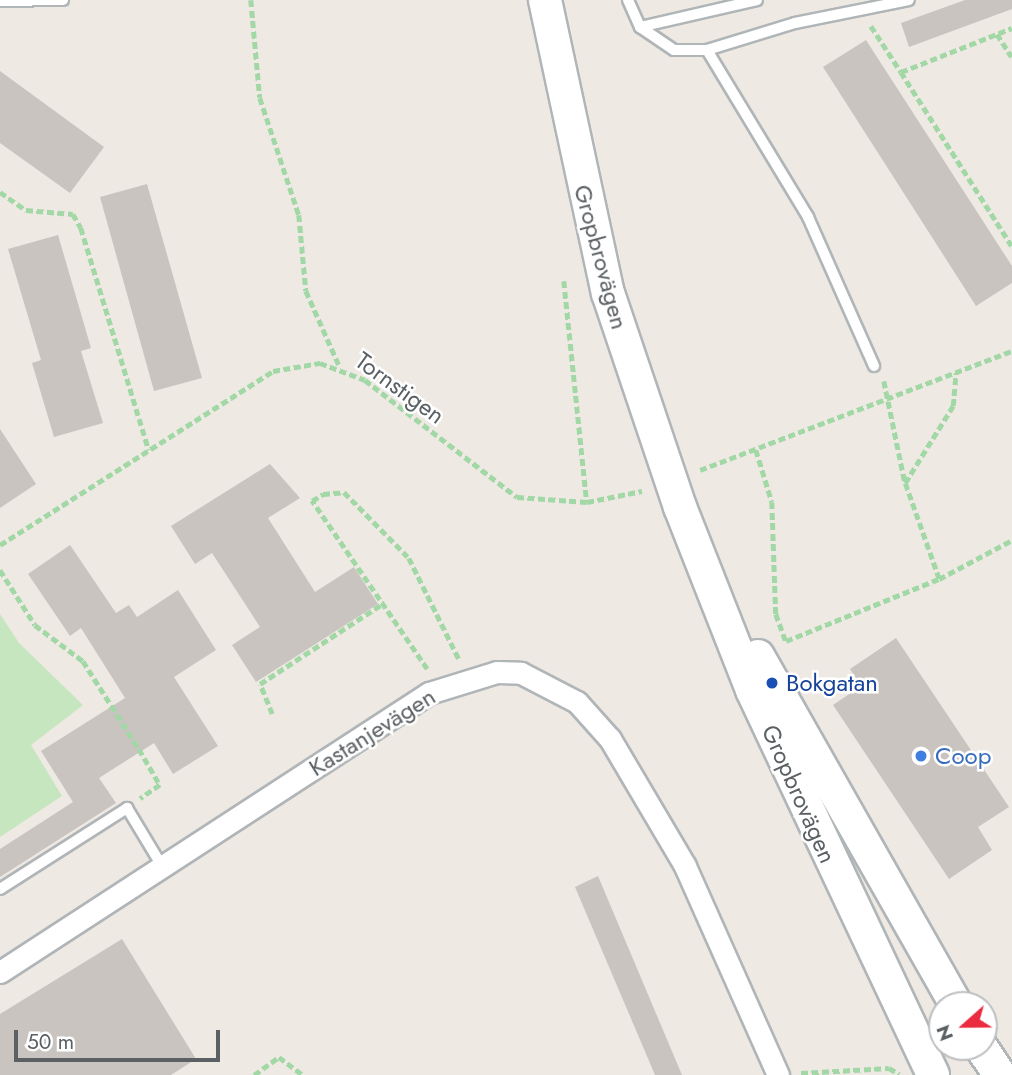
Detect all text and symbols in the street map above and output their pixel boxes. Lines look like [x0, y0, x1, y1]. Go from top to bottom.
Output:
street label: Gropbrovägen [568, 182, 634, 332]
street label: Tornstigen [350, 346, 450, 430]
place label: Bokgatan [786, 669, 878, 697]
marker: Bokgatan [764, 675, 780, 691]
street label: Kastanjevägen [304, 682, 440, 782]
street label: Gropbrovägen [756, 720, 842, 868]
place label: Coop [935, 742, 991, 770]
marker: Coop [913, 748, 929, 764]
north arrow [928, 991, 998, 1061]
scale bar [18, 1016, 224, 1060]
text: N [929, 1021, 960, 1045]
text: 50 m [27, 1027, 74, 1057]

